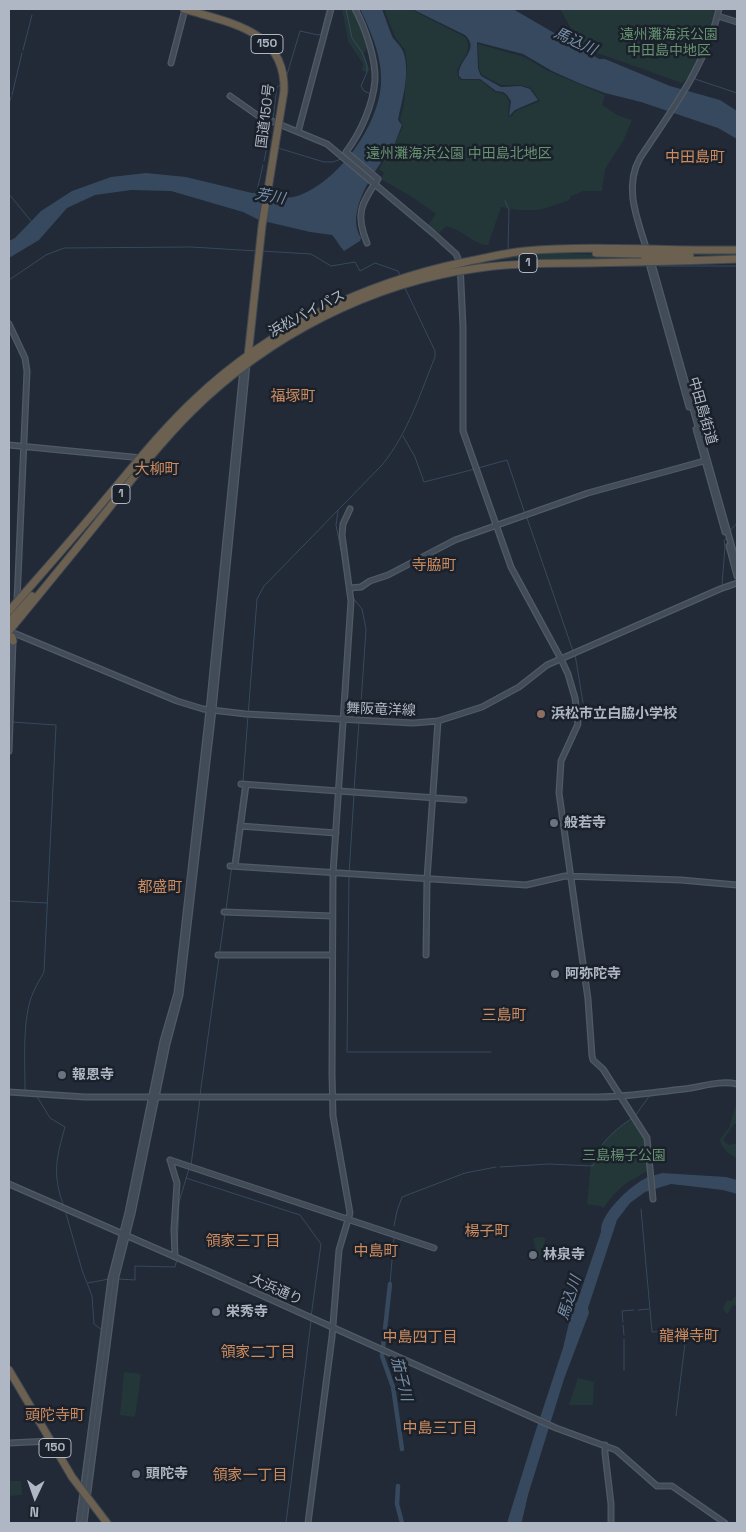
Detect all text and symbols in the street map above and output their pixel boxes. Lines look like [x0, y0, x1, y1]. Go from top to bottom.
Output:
water label: 馬込川 [551, 24, 599, 60]
park label: 遠州灘海浜公園 中田島中地区 [620, 27, 718, 59]
road number: 150 [251, 34, 283, 54]
street label: 国道150号 [254, 83, 278, 149]
park label: 遠州灘海浜公園 中田島北地区 [366, 146, 552, 162]
district label: 中田島町 [665, 149, 725, 167]
water label: 芳川 [254, 186, 286, 208]
road number: 1 [519, 254, 537, 272]
street label: 浜松バイパス [266, 287, 348, 341]
street label: 中田島街道 [684, 375, 720, 447]
district label: 福塚町 [271, 388, 315, 406]
district label: 大柳町 [135, 461, 179, 479]
road number: 1 [112, 484, 130, 504]
district label: 寺脇町 [412, 557, 456, 575]
street label: 舞阪竜洋線 [346, 700, 416, 720]
place label: 浜松市立白脇小学校 [551, 706, 677, 722]
marker: 浜松市立白脇小学校 [535, 708, 547, 720]
place label: 般若寺 [564, 815, 606, 831]
marker: 般若寺 [548, 817, 560, 829]
district label: 都盛町 [138, 879, 182, 897]
place label: 阿弥陀寺 [565, 966, 621, 982]
marker: 阿弥陀寺 [549, 968, 561, 980]
district label: 三島町 [482, 1007, 526, 1025]
place label: 報恩寺 [72, 1067, 114, 1083]
marker: 報恩寺 [56, 1069, 68, 1081]
park label: 三島楊子公園 [582, 1148, 666, 1164]
district label: 楊子町 [465, 1223, 509, 1241]
district label: 領家三丁目 [206, 1233, 280, 1251]
district label: 中島町 [354, 1243, 398, 1261]
place label: 林泉寺 [543, 1247, 585, 1263]
marker: 林泉寺 [527, 1249, 539, 1261]
street label: 大浜通り [247, 1271, 305, 1309]
water label: 馬込川 [554, 1274, 586, 1322]
place label: 栄秀寺 [226, 1304, 268, 1320]
marker: 栄秀寺 [210, 1306, 222, 1318]
district label: 龍禅寺町 [659, 1328, 719, 1346]
district label: 中島四丁目 [383, 1329, 457, 1347]
district label: 領家二丁目 [221, 1344, 295, 1362]
water label: 茄子川 [387, 1355, 415, 1403]
district label: 頭陀寺町 [25, 1407, 85, 1425]
district label: 中島三丁目 [403, 1420, 477, 1438]
road number: 150 [39, 1439, 71, 1458]
place label: 頭陀寺 [146, 1466, 188, 1482]
district label: 領家一丁目 [213, 1467, 287, 1485]
marker: 頭陀寺 [130, 1468, 142, 1480]
north arrow [10, 1472, 60, 1522]
text: N [29, 1503, 39, 1521]

